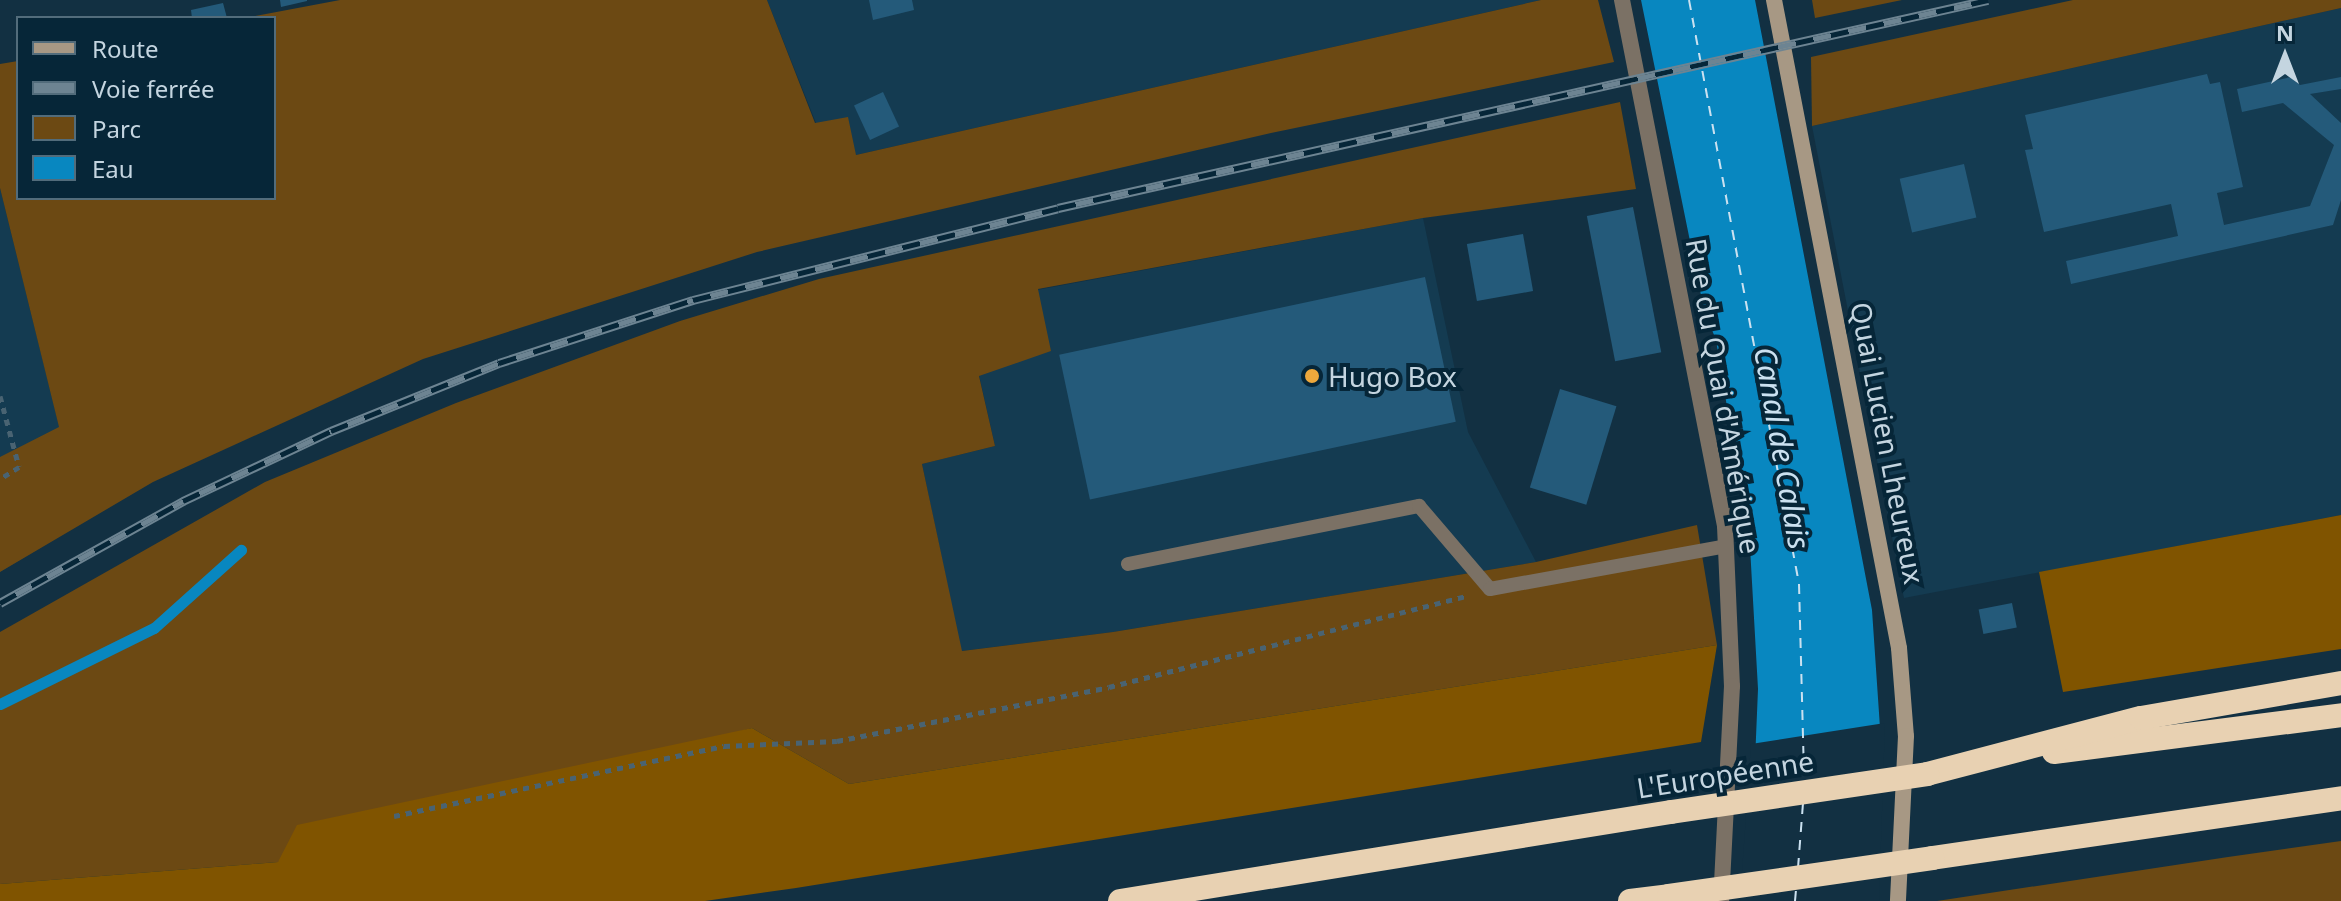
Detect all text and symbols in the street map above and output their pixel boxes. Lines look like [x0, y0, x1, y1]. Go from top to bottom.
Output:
legend [16, 16, 276, 200]
north arrow [2245, 16, 2325, 96]
text: N [2276, 17, 2294, 47]
text: Route [92, 32, 158, 65]
text: Voie ferrée [92, 72, 215, 105]
text: Parc [92, 112, 141, 145]
text: Eau [92, 152, 134, 185]
street label: Rue du Quai d'Amérique [1680, 236, 1768, 556]
street label: Quai Lucien Lheureux [1844, 299, 1932, 587]
water label: Canal de Calais [1746, 344, 1818, 552]
place label: Hugo Box [1328, 359, 1457, 393]
marker: Hugo Box [1303, 367, 1321, 385]
street label: L'Européenne [1634, 743, 1816, 805]

